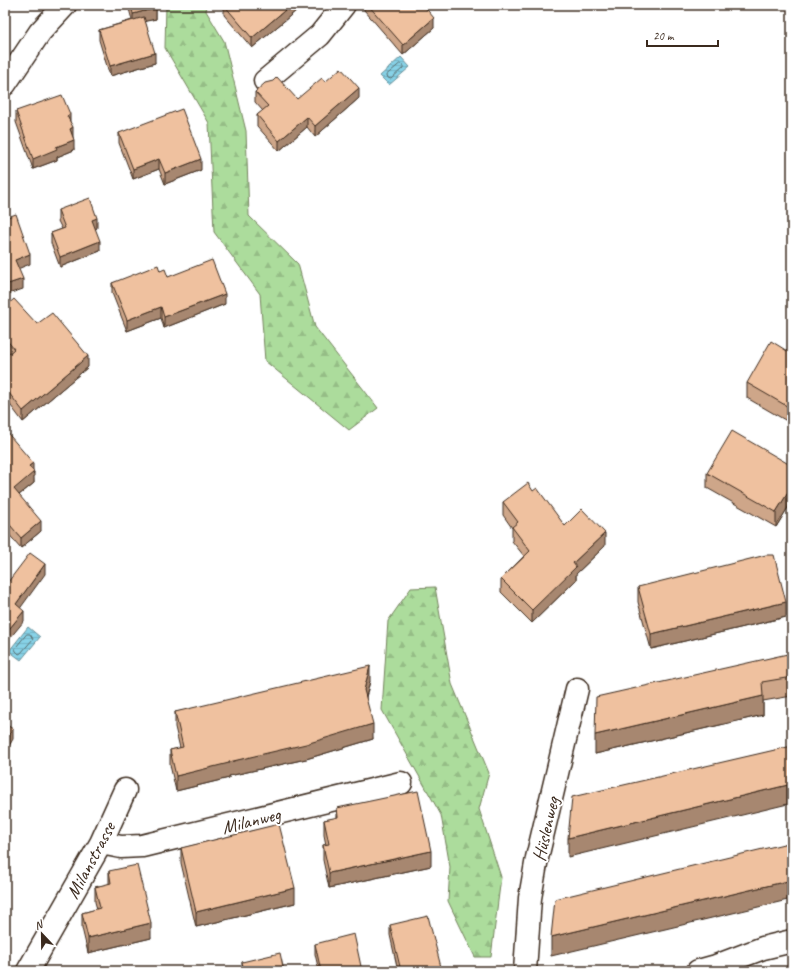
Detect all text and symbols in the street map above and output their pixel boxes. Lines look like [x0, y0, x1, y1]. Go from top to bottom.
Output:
scale bar [647, 22, 718, 48]
text: 20 m [653, 28, 675, 44]
street label: Hüslenweg [527, 794, 565, 864]
street label: Milanweg [219, 802, 284, 840]
street label: Milanstrasse [61, 816, 122, 903]
north arrow [22, 914, 62, 954]
text: N [32, 916, 46, 932]

